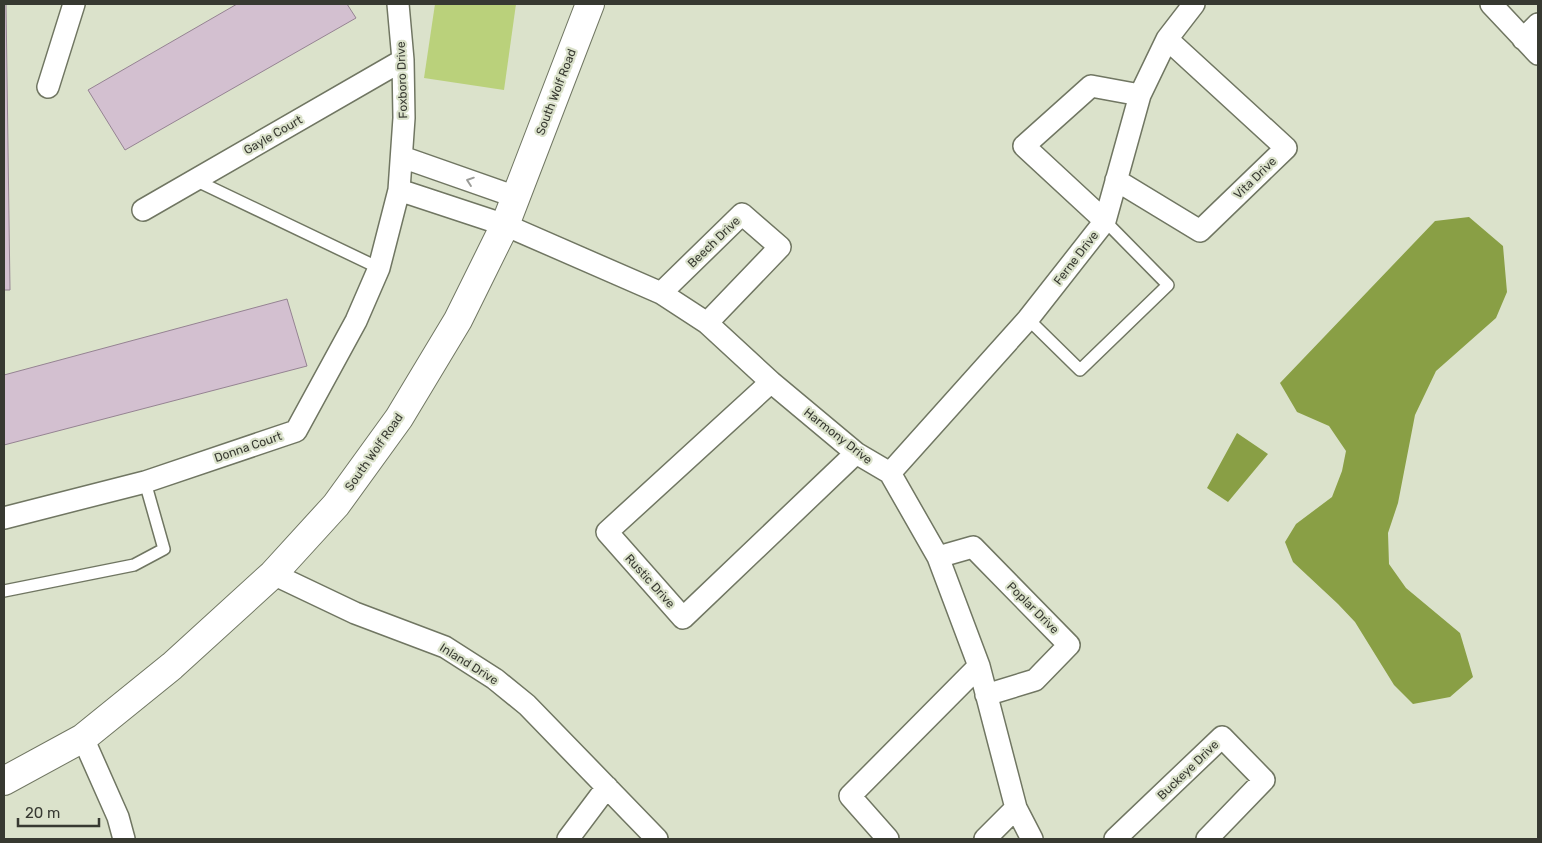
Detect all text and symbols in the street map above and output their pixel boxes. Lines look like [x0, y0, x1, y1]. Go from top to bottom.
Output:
street label: Foxboro Drive [394, 41, 410, 119]
street label: South Wolf Road [533, 47, 579, 137]
street label: Gayle Court [241, 112, 305, 157]
street label: Vita Drive [1231, 154, 1279, 202]
one-way arrow [466, 177, 474, 187]
street label: Beech Drive [685, 213, 743, 270]
street label: Ferne Drive [1051, 228, 1101, 288]
street label: Harmony Drive [801, 405, 875, 467]
street label: South Wolf Road [342, 411, 406, 493]
street label: Donna Court [212, 429, 284, 465]
street label: Rustic Drive [622, 551, 678, 611]
street label: Poplar Drive [1004, 579, 1062, 637]
street label: Inland Drive [437, 640, 501, 688]
street label: Buckeye Drive [1155, 737, 1222, 803]
scale bar [18, 796, 99, 828]
text: 20 m [25, 804, 60, 822]

